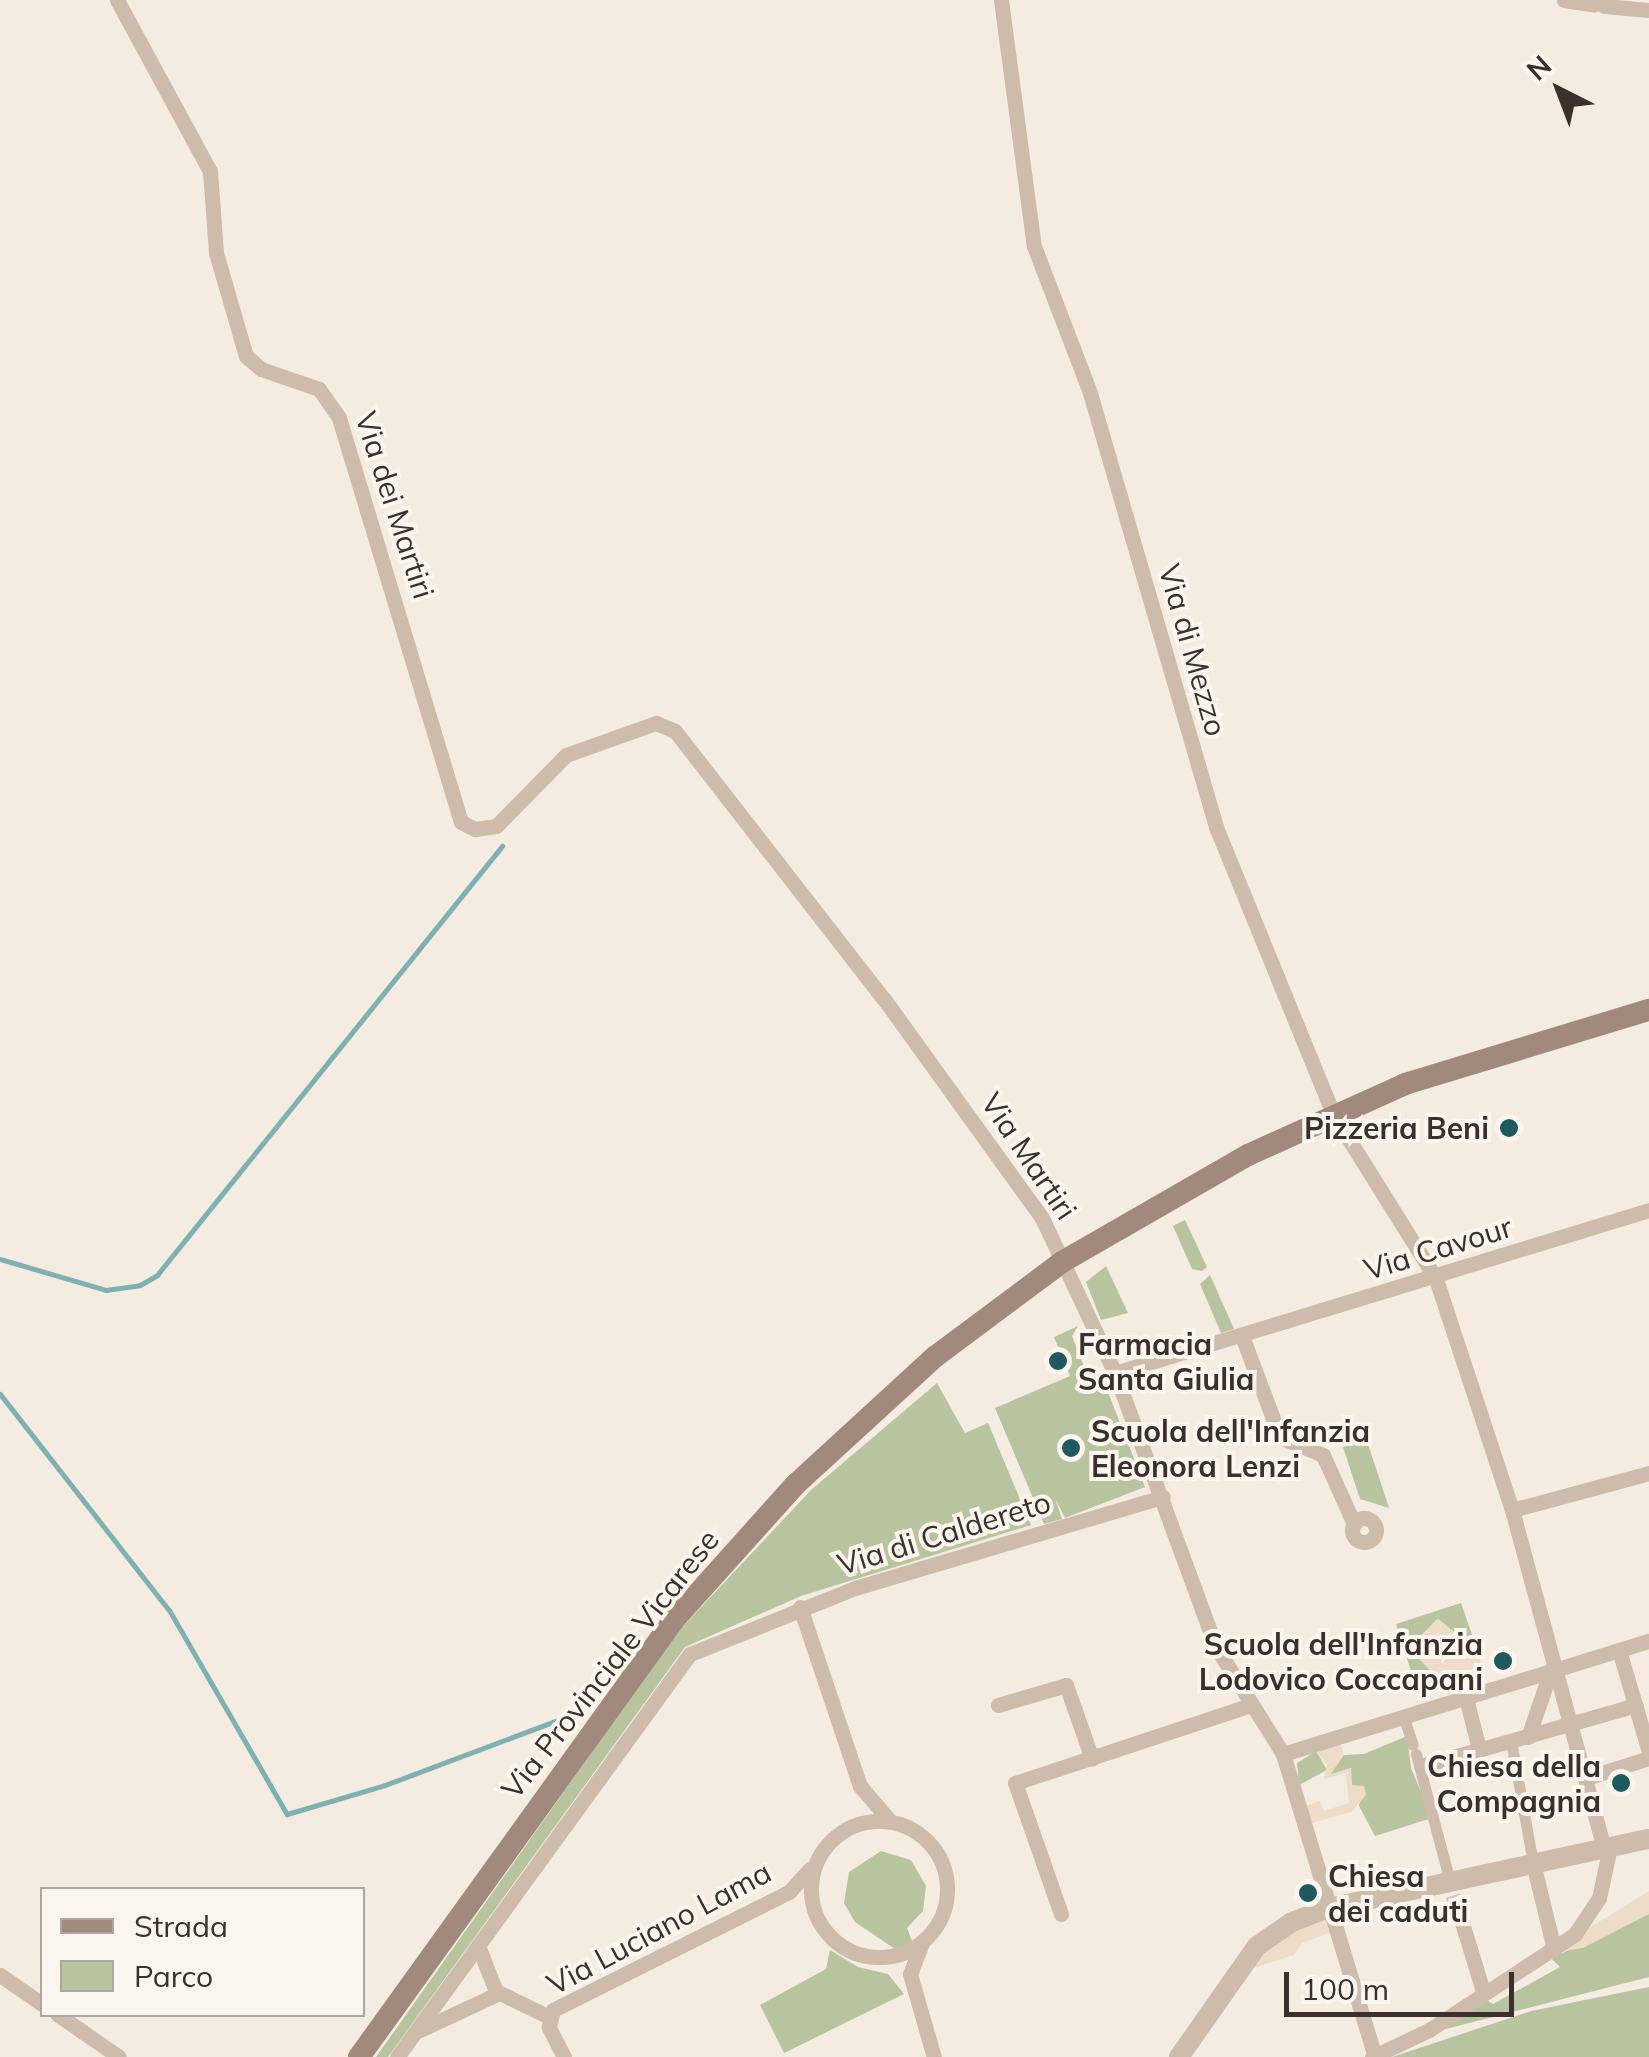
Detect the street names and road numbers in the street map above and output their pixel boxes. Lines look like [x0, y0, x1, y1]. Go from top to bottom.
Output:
street label: Via dei Martiri [348, 407, 442, 603]
street label: Via di Mezzo [1151, 560, 1235, 740]
street label: Via Martiri [974, 1086, 1084, 1226]
street label: Via Cavour [1360, 1208, 1516, 1288]
street label: Via di Caldereto [833, 1484, 1055, 1582]
street label: Via Provinciale Vicarese [494, 1522, 726, 1806]
street label: Via Luciano Lama [541, 1854, 777, 2002]

